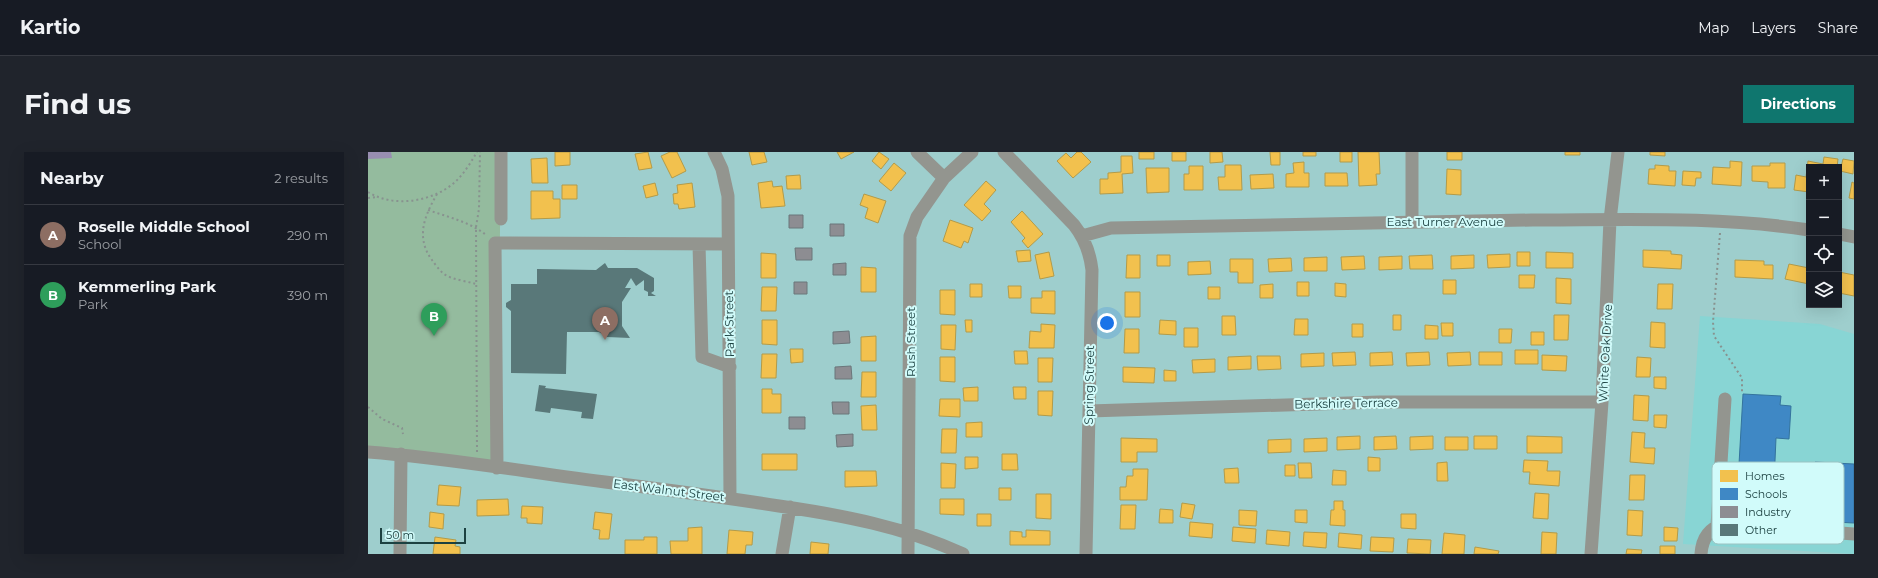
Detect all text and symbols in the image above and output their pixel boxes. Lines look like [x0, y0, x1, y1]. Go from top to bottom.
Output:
text: Kartio [20, 16, 80, 39]
text: Map [1698, 19, 1729, 37]
text: Layers [1751, 19, 1796, 37]
text: Share [1818, 19, 1858, 37]
button: Directions [1743, 85, 1854, 123]
text: Find us [24, 87, 131, 121]
map controls [1806, 164, 1842, 308]
button: + [1806, 164, 1842, 200]
text: Nearby [40, 168, 104, 188]
text: 2 results [274, 170, 328, 186]
button: − [1806, 200, 1842, 236]
street label: East Turner Avenue [1387, 214, 1504, 229]
text: Roselle Middle School [78, 217, 250, 236]
text: A [48, 227, 58, 243]
text: 290 m [287, 227, 328, 243]
text: School [78, 236, 122, 252]
button: locate [1806, 236, 1842, 272]
button: layers [1806, 272, 1842, 308]
text: Kemmerling Park [78, 277, 216, 296]
text: B [48, 287, 58, 303]
text: 390 m [287, 287, 328, 303]
street label: Park Street [721, 290, 737, 358]
text: Park [78, 296, 108, 312]
pin: B [421, 303, 447, 336]
street label: White Oak Drive [1595, 304, 1615, 402]
pin: A [592, 307, 618, 340]
street label: Rush Street [903, 307, 918, 377]
your location [1097, 313, 1117, 333]
street label: Spring Street [1081, 345, 1097, 425]
street label: Berkshire Terrace [1294, 395, 1398, 411]
legend [1712, 462, 1844, 544]
text: Homes [1745, 469, 1785, 483]
street label: East Walnut Street [612, 476, 726, 504]
text: Schools [1745, 487, 1788, 501]
text: Industry [1745, 505, 1791, 519]
text: Other [1745, 523, 1777, 537]
scale bar [380, 526, 466, 545]
text: 50 m [386, 528, 414, 542]

